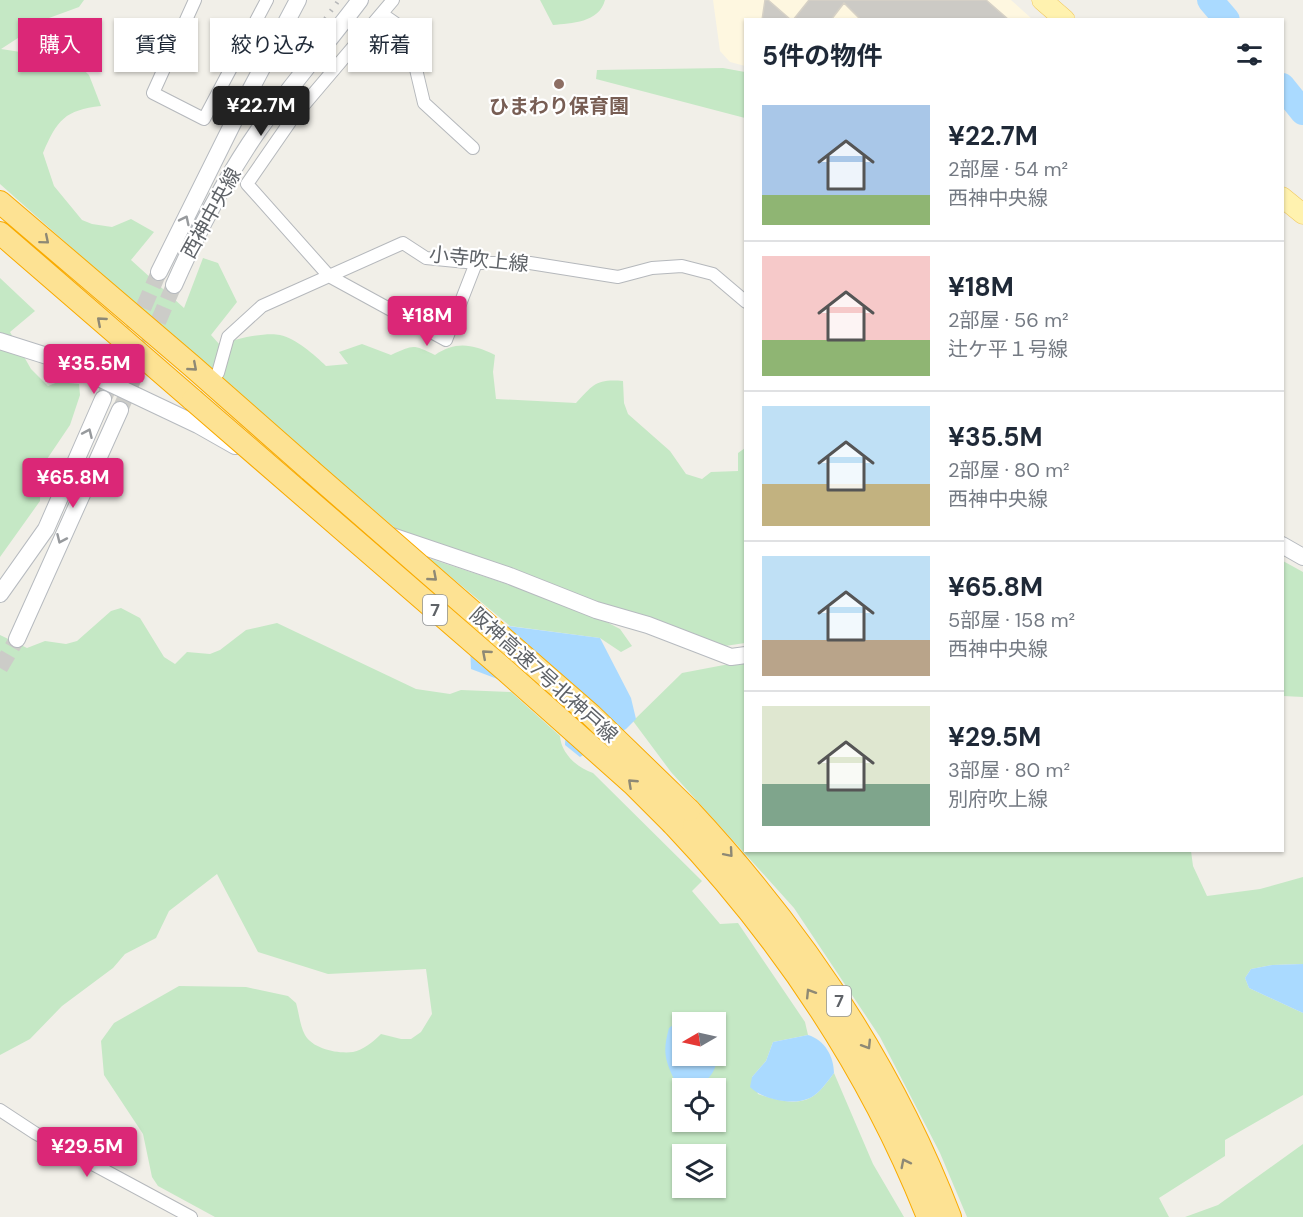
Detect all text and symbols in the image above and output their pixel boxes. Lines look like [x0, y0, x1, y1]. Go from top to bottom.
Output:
chip: 購入 [18, 18, 102, 72]
chip: 賃貸 [114, 18, 198, 72]
chip: 絞り込み [210, 18, 336, 72]
chip: 新着 [348, 18, 432, 72]
icon: filters [1233, 38, 1266, 71]
text: 5件の物件 [762, 39, 882, 73]
marker: ひまわり保育園 [552, 77, 566, 91]
pin: ¥22.7M [212, 86, 310, 137]
text: ¥22.7M [227, 92, 295, 118]
place label: ひまわり保育園 [489, 93, 629, 119]
text: ¥22.7M [948, 119, 1038, 153]
icon: home [810, 129, 882, 201]
text: 2部屋 · 54 m² [948, 156, 1068, 182]
street label: 西神中央線 [175, 163, 247, 263]
text: 西神中央線 [948, 185, 1048, 211]
one-way arrow [178, 215, 190, 226]
one-way arrow [38, 233, 49, 244]
street label: 小寺吹上線 [428, 241, 530, 277]
text: ¥18M [948, 270, 1014, 304]
icon: home [810, 280, 882, 352]
pin: ¥18M [391, 296, 463, 347]
text: ¥18M [402, 302, 452, 328]
text: 2部屋 · 56 m² [948, 307, 1069, 333]
one-way arrow [97, 317, 108, 328]
text: 辻ケ平１号線 [948, 336, 1068, 362]
pin: ¥35.5M [45, 344, 143, 395]
text: ¥35.5M [58, 350, 130, 376]
one-way arrow [186, 360, 197, 371]
text: ¥35.5M [948, 420, 1043, 454]
one-way arrow [81, 428, 93, 439]
icon: home [810, 430, 882, 502]
text: 2部屋 · 80 m² [948, 457, 1070, 483]
pin: ¥65.8M [24, 458, 122, 509]
text: ¥65.8M [36, 464, 110, 490]
text: 西神中央線 [948, 486, 1048, 512]
one-way arrow [56, 533, 68, 544]
one-way arrow [427, 570, 437, 581]
text: ¥65.8M [948, 570, 1043, 604]
icon: home [810, 580, 882, 652]
road number: 7 [423, 595, 447, 625]
street label: 阪神高速7号北神戸線 [464, 602, 624, 748]
text: 5部屋 · 158 m² [948, 607, 1075, 633]
text: 西神中央線 [948, 636, 1048, 662]
one-way arrow [482, 650, 493, 661]
text: ¥29.5M [948, 720, 1041, 754]
icon: home [810, 730, 882, 802]
text: 3部屋 · 80 m² [948, 757, 1070, 783]
one-way arrow [628, 779, 638, 790]
text: 別府吹上線 [948, 786, 1048, 812]
one-way arrow [722, 846, 733, 857]
road number: 7 [827, 986, 851, 1016]
one-way arrow [806, 989, 818, 999]
north arrow [672, 1012, 726, 1066]
map controls [672, 1012, 726, 1198]
one-way arrow [860, 1039, 872, 1049]
button: locate [672, 1078, 726, 1132]
pin: ¥29.5M [38, 1127, 136, 1178]
text: ¥29.5M [51, 1133, 123, 1159]
button: layers [672, 1144, 726, 1198]
one-way arrow [901, 1158, 913, 1169]

